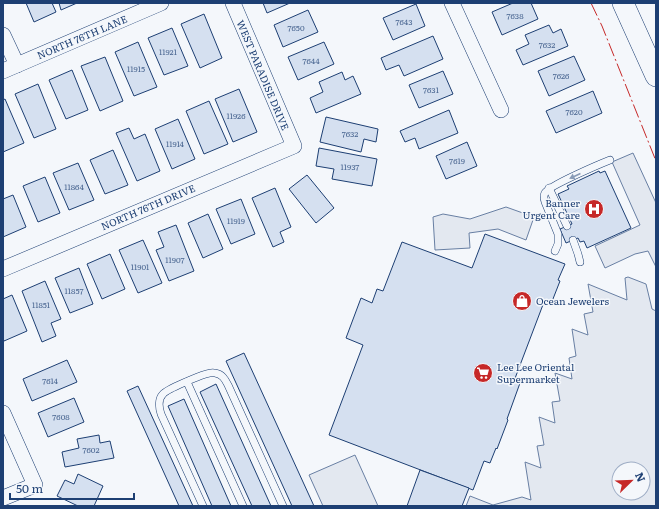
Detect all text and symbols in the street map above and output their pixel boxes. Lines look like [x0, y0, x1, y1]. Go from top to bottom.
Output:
house number: 7638 [506, 10, 524, 21]
street label: NORTH 76TH LANE [34, 11, 129, 62]
house number: 7643 [395, 16, 413, 27]
street label: WEST PARADISE DRIVE [233, 17, 294, 132]
house number: 7650 [287, 22, 305, 33]
house number: 7632 [539, 39, 555, 50]
house number: 11921 [159, 46, 178, 57]
house number: 7644 [302, 55, 320, 66]
house number: 11915 [127, 63, 145, 74]
house number: 7626 [553, 70, 570, 81]
house number: 7631 [423, 84, 440, 95]
house number: 7620 [565, 106, 583, 117]
house number: 11926 [227, 110, 246, 121]
house number: 7632 [342, 128, 358, 139]
house number: 11914 [166, 138, 185, 149]
house number: 7619 [449, 155, 465, 166]
house number: 11937 [341, 161, 359, 172]
one-way arrow [569, 173, 581, 179]
street label: NORTH 76TH DRIVE [98, 180, 197, 233]
house number: 11864 [64, 181, 84, 192]
place label: Banner Urgent Care [523, 195, 580, 222]
hospital icon: Banner Urgent Care [583, 198, 605, 220]
house number: 11919 [227, 215, 245, 226]
house number: 11907 [165, 254, 185, 265]
house number: 11901 [131, 261, 150, 272]
house number: 11857 [65, 285, 84, 296]
shop icon: Ocean Jewelers [511, 290, 533, 312]
place label: Ocean Jewelers [536, 293, 609, 308]
house number: 11851 [32, 299, 51, 310]
place label: Lee Lee Oriental Supermarket [497, 359, 575, 386]
supermarket icon: Lee Lee Oriental Supermarket [472, 362, 494, 384]
house number: 7614 [42, 375, 58, 386]
house number: 7608 [52, 411, 70, 422]
house number: 7602 [83, 444, 99, 455]
north arrow [611, 461, 651, 501]
text: N [632, 469, 650, 484]
scale bar [10, 475, 134, 501]
text: 50 m [16, 479, 43, 497]

